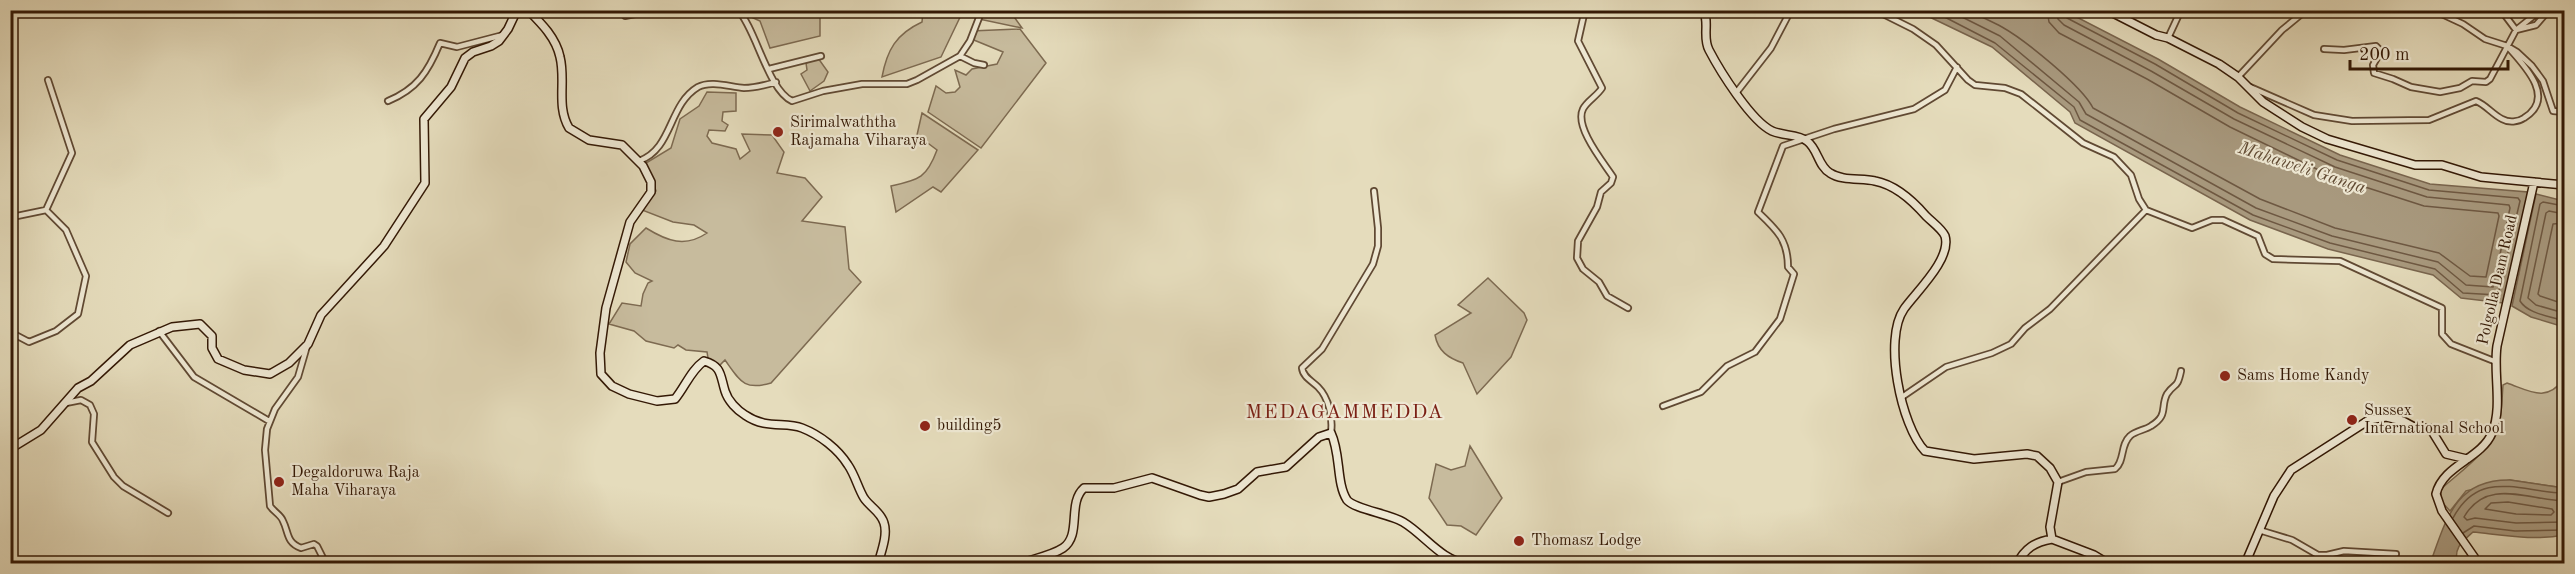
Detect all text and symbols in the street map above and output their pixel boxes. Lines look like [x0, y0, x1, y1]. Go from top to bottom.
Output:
scale bar [2350, 33, 2508, 71]
text: 200 m [2359, 46, 2410, 64]
place label: Sirimalwaththa Rajamaha Viharaya [790, 115, 927, 149]
marker: Sirimalwaththa Rajamaha Viharaya [771, 125, 785, 139]
water label: Mahaweli Ganga [2235, 139, 2368, 197]
street label: Polgolla Dam Road [2475, 213, 2521, 347]
place label: Sams Home Kandy [2237, 368, 2370, 384]
marker: Sams Home Kandy [2218, 369, 2232, 383]
district label: MEDAGAMMEDDA [1246, 403, 1444, 423]
place label: Sussex International School [2364, 403, 2504, 437]
marker: Sussex International School [2345, 413, 2359, 427]
place label: building5 [937, 418, 1002, 434]
marker: building5 [918, 419, 932, 433]
place label: Degaldoruwa Raja Maha Viharaya [291, 465, 420, 499]
marker: Degaldoruwa Raja Maha Viharaya [272, 475, 286, 489]
place label: Thomasz Lodge [1531, 533, 1641, 549]
marker: Thomasz Lodge [1512, 534, 1526, 548]

